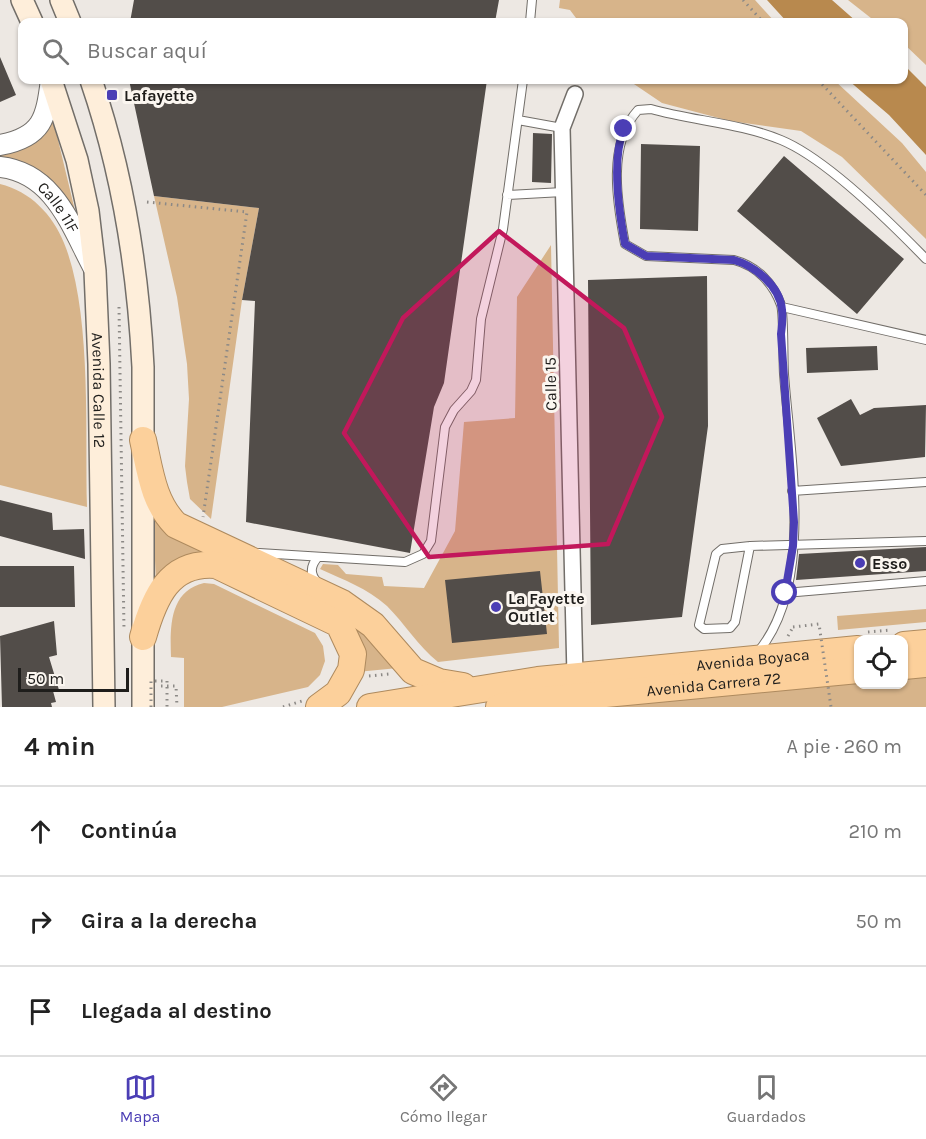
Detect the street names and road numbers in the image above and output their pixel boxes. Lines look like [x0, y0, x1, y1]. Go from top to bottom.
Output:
street label: Calle 11F [34, 178, 83, 236]
street label: Avenida Calle 12 [88, 332, 109, 448]
street label: Calle 15 [541, 357, 560, 411]
street label: Avenida Boyaca [695, 645, 810, 675]
street label: Avenida Carrera 72 [645, 668, 782, 700]

